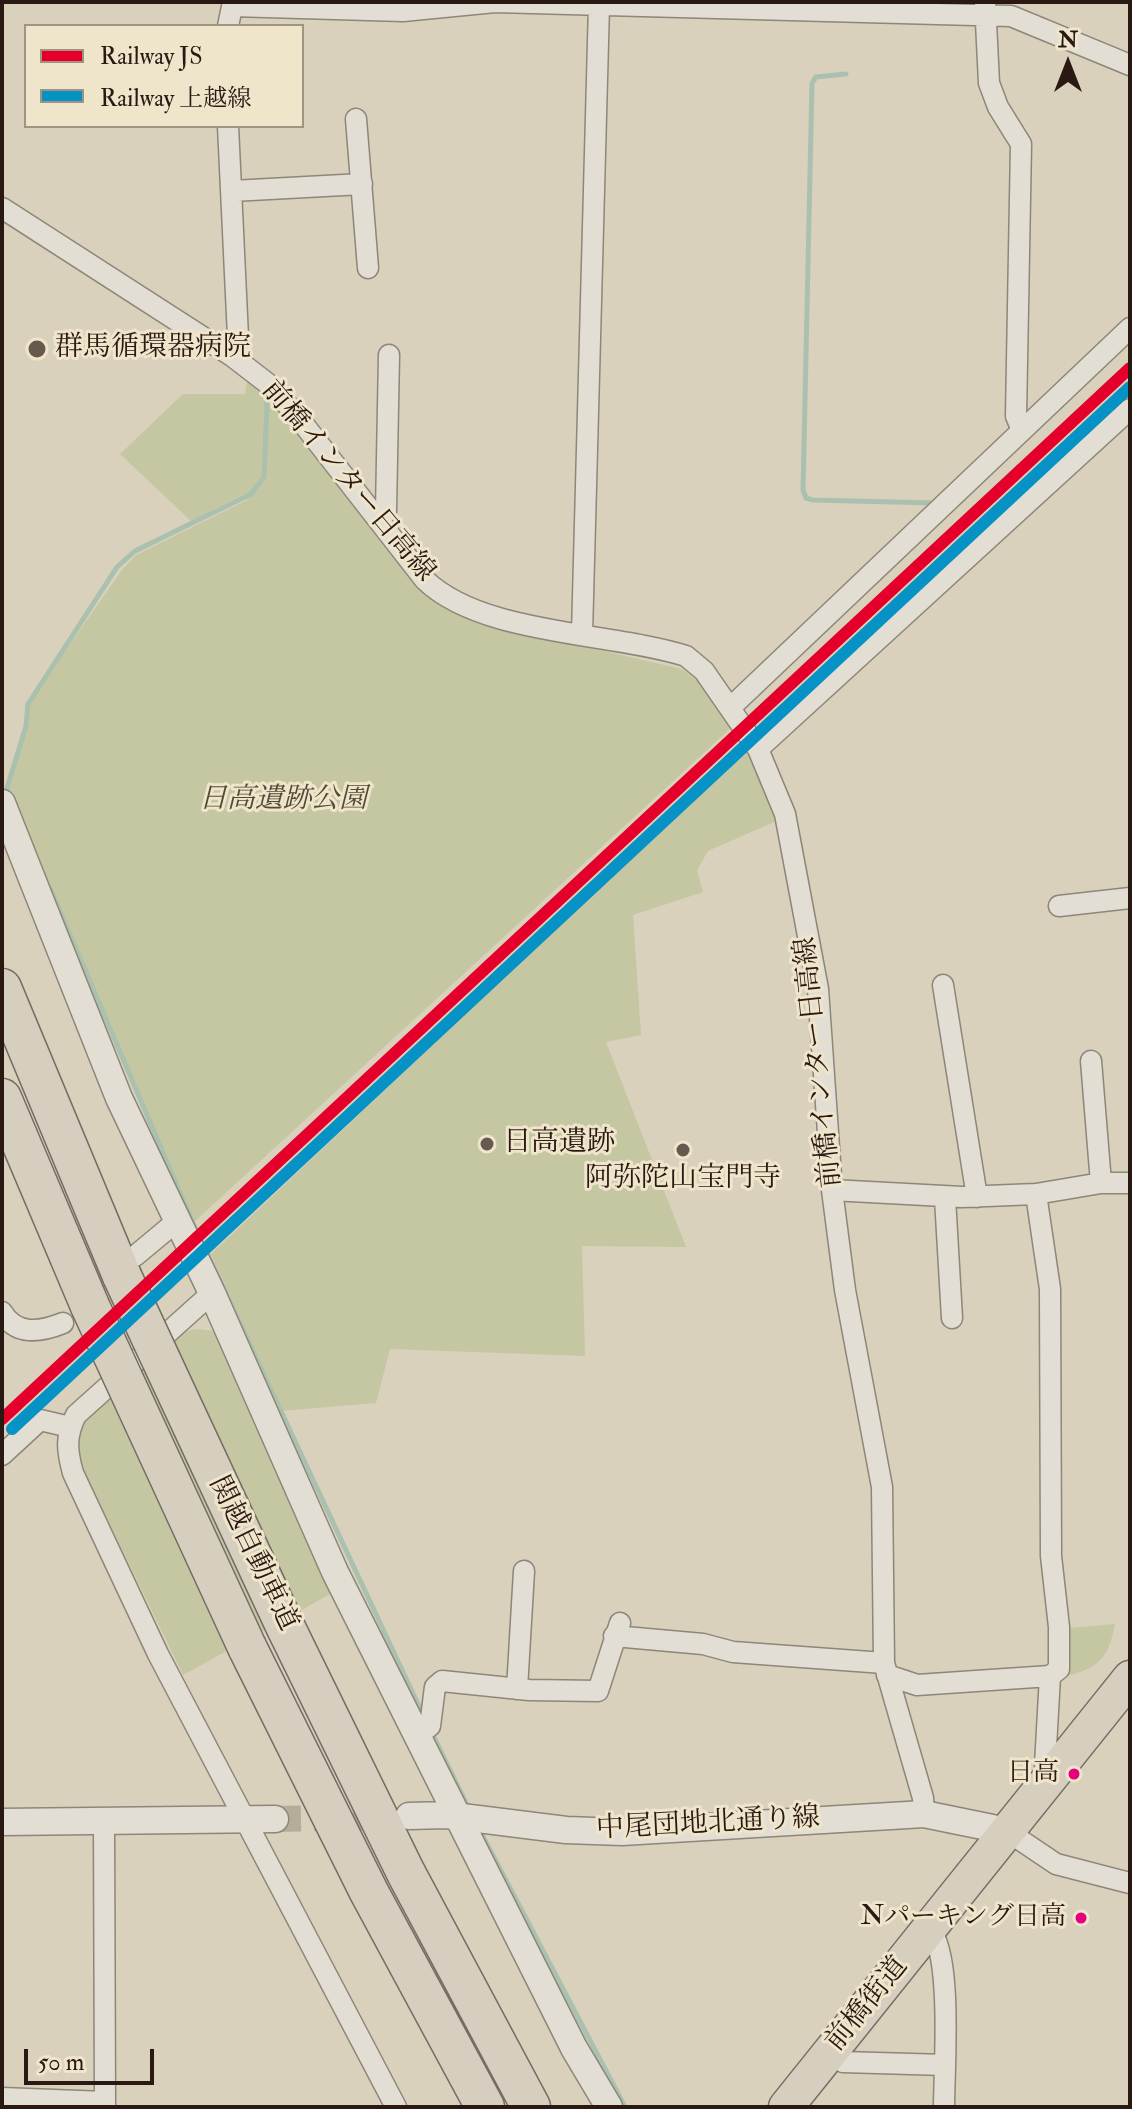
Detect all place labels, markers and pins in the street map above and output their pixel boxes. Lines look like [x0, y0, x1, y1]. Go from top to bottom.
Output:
place label: 群馬循環器病院 [55, 332, 251, 366]
marker: 群馬循環器病院 [26, 338, 48, 360]
place label: 日高遺跡 [503, 1127, 615, 1161]
marker: 日高遺跡 [478, 1135, 496, 1153]
marker: 阿弥陀山宝門寺 [674, 1141, 692, 1159]
place label: 阿弥陀山宝門寺 [585, 1163, 781, 1197]
place label: 日高 [1007, 1758, 1059, 1790]
marker: 日高 [1066, 1766, 1082, 1782]
place label: Nパーキング日高 [861, 1902, 1066, 1934]
marker: Nパーキング日高 [1073, 1910, 1089, 1926]

